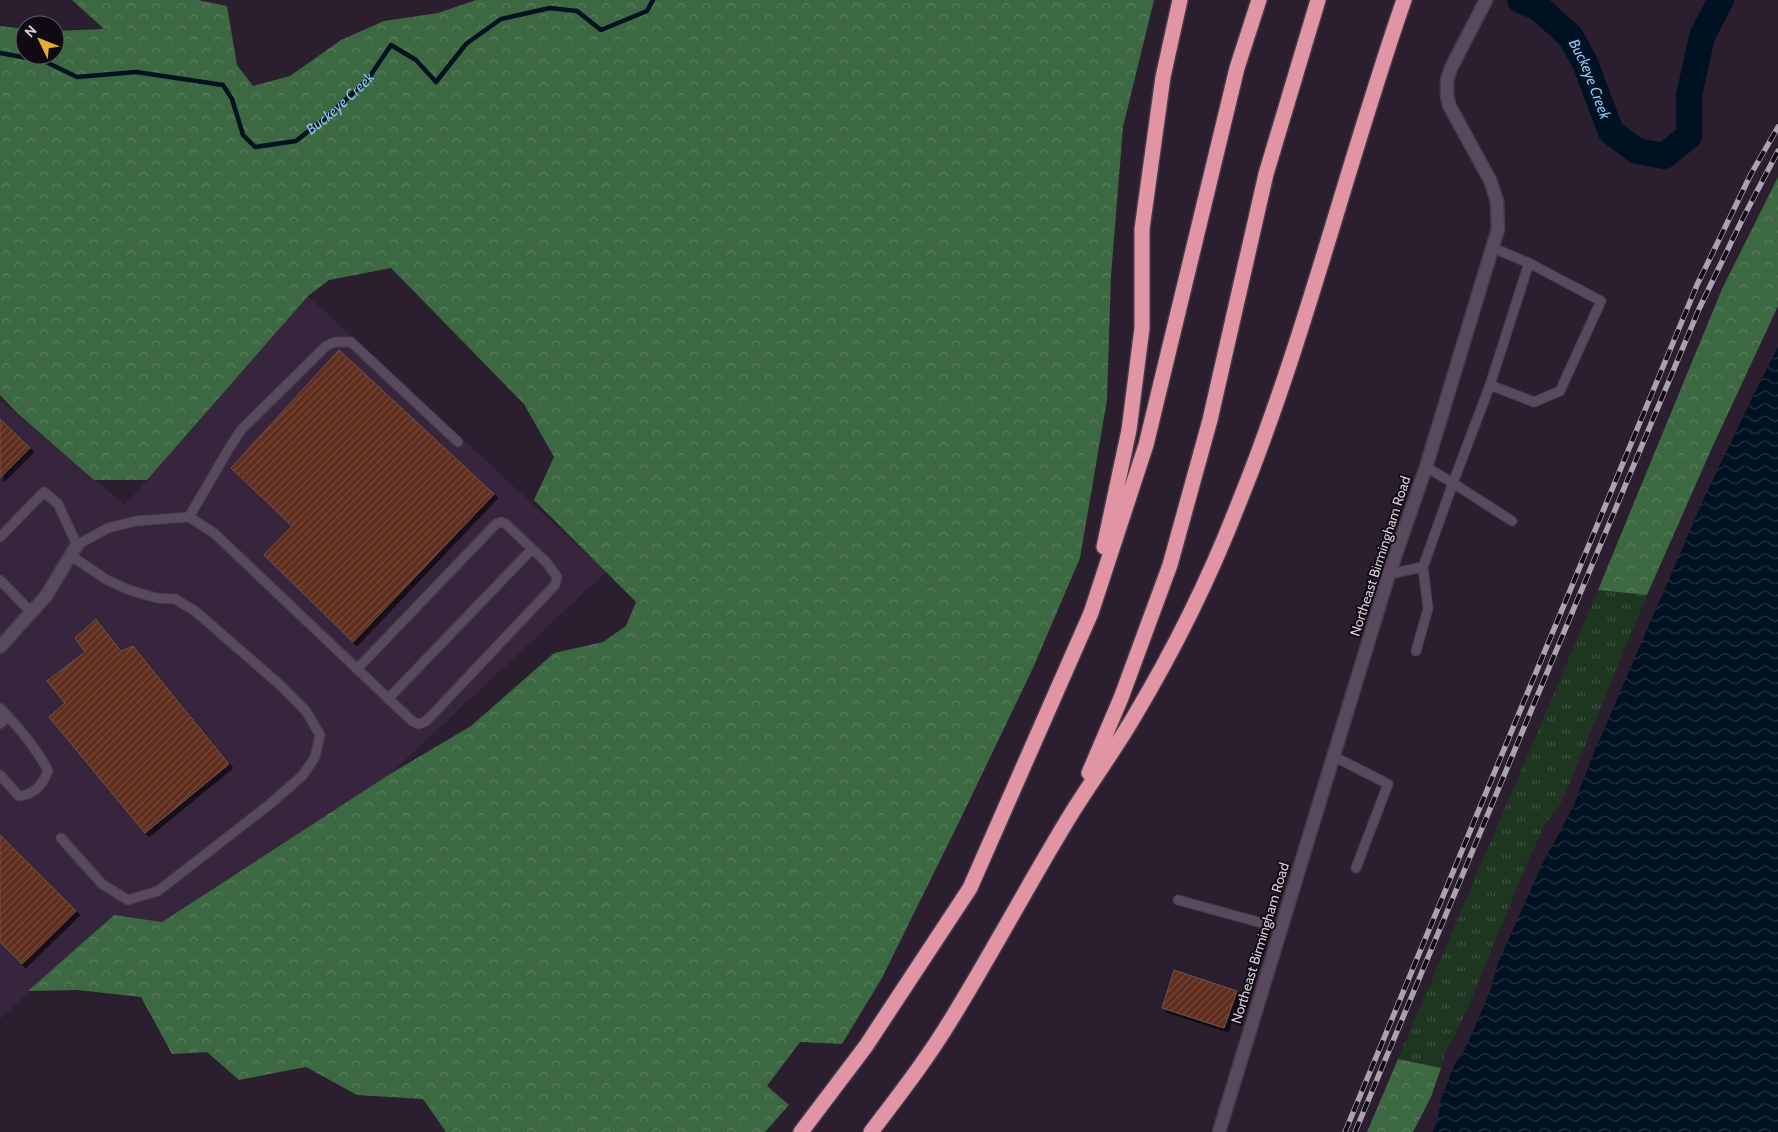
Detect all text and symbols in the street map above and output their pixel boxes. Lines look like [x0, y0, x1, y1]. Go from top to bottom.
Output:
north arrow [15, 15, 65, 65]
text: N [21, 21, 40, 41]
water label: Buckeye Creek [1565, 36, 1615, 122]
water label: Buckeye Creek [302, 69, 379, 139]
street label: Northeast Birmingham Road [1346, 474, 1414, 638]
street label: Northeast Birmingham Road [1227, 860, 1293, 1026]

